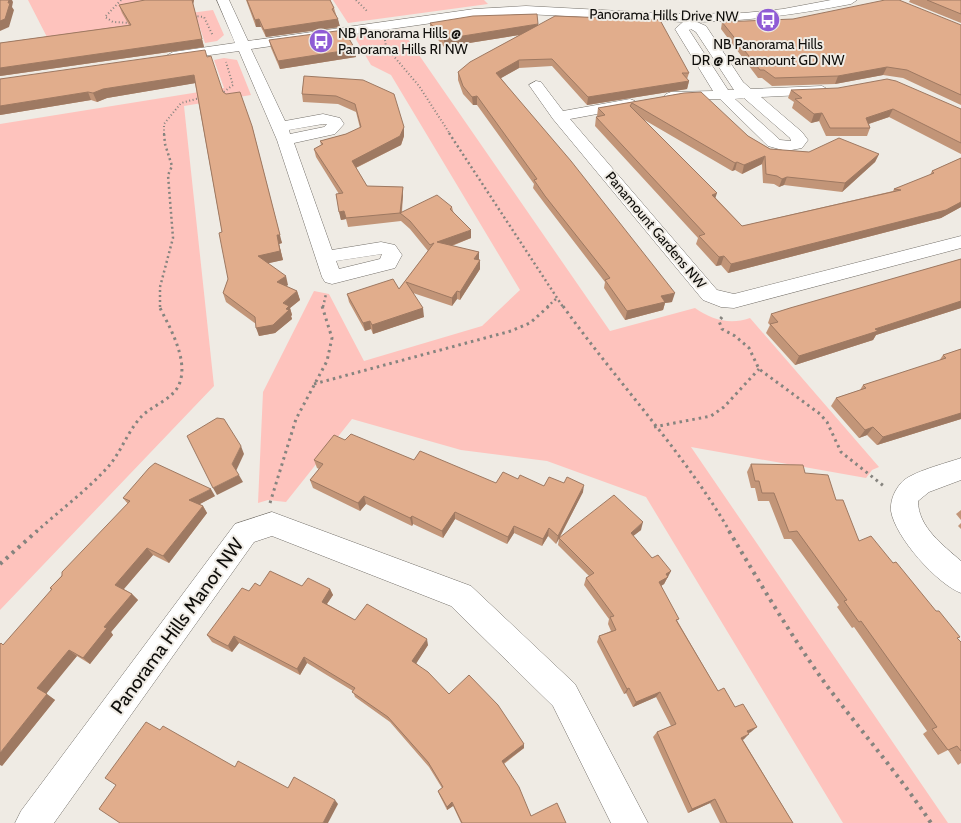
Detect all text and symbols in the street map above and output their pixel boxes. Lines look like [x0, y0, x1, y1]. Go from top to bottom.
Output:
street label: Panorama Hills Drive NW [589, 5, 739, 25]
bus stop icon: NB Panorama Hills DR @ Panamount GD NW [755, 7, 781, 33]
place label: NB Panorama Hills @ Panorama Hills RI NW [338, 24, 469, 58]
bus stop icon: NB Panorama Hills @ Panorama Hills RI NW [308, 28, 334, 54]
place label: NB Panorama Hills DR @ Panamount GD NW [692, 35, 845, 69]
street label: Panamount Gardens NW [602, 168, 711, 293]
street label: Panorama Hills Manor NW [106, 534, 248, 718]

